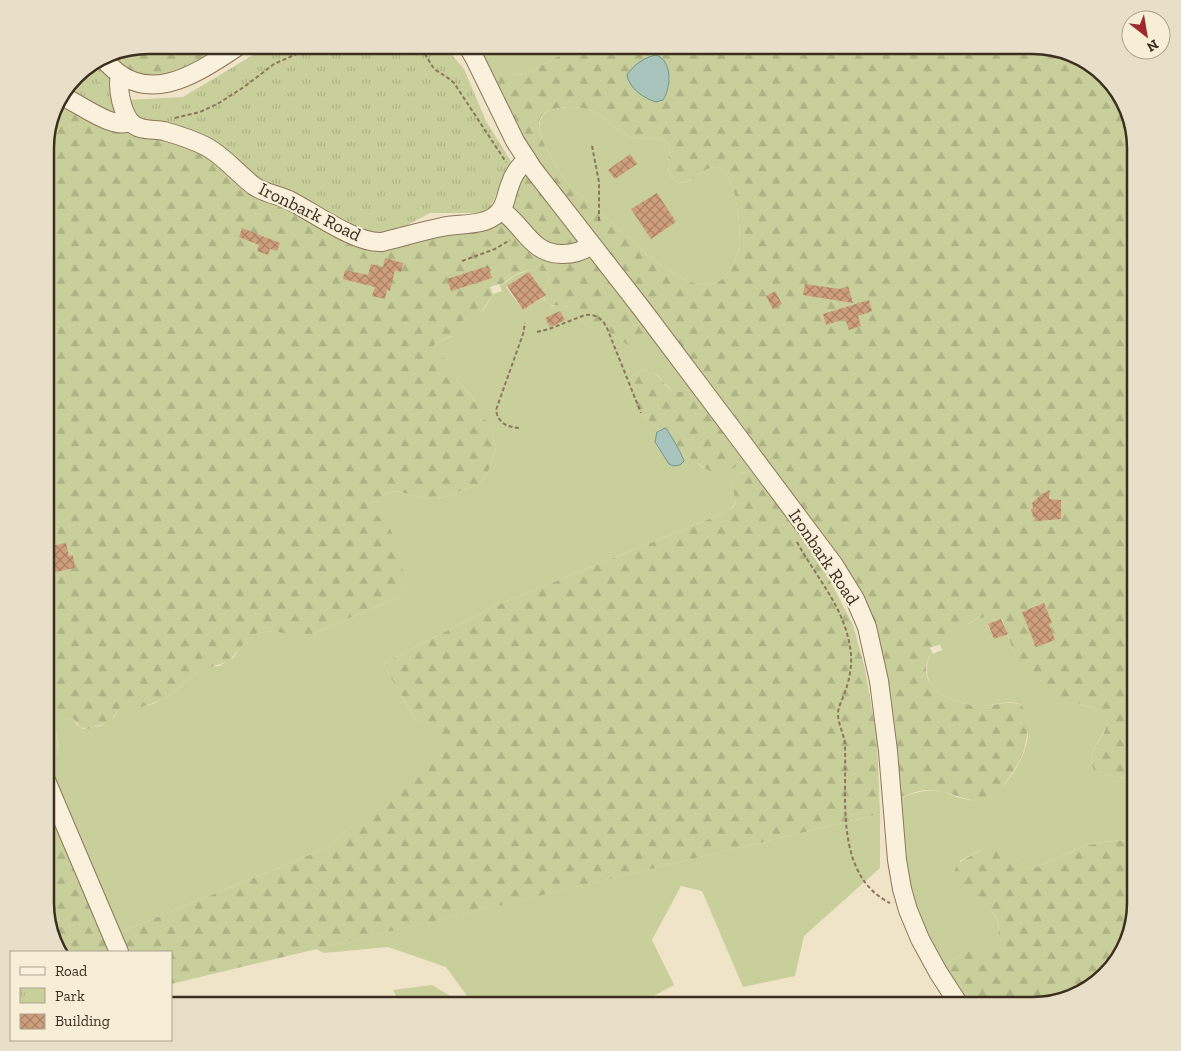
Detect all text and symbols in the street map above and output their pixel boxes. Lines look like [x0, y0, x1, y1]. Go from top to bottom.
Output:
north arrow [1121, 10, 1171, 60]
text: N [1143, 36, 1161, 56]
street label: Ironbark Road [255, 178, 365, 246]
street label: Ironbark Road [784, 505, 864, 609]
legend [10, 951, 172, 1041]
text: Road [55, 962, 88, 980]
text: Park [55, 987, 85, 1005]
text: Building [55, 1012, 110, 1030]

